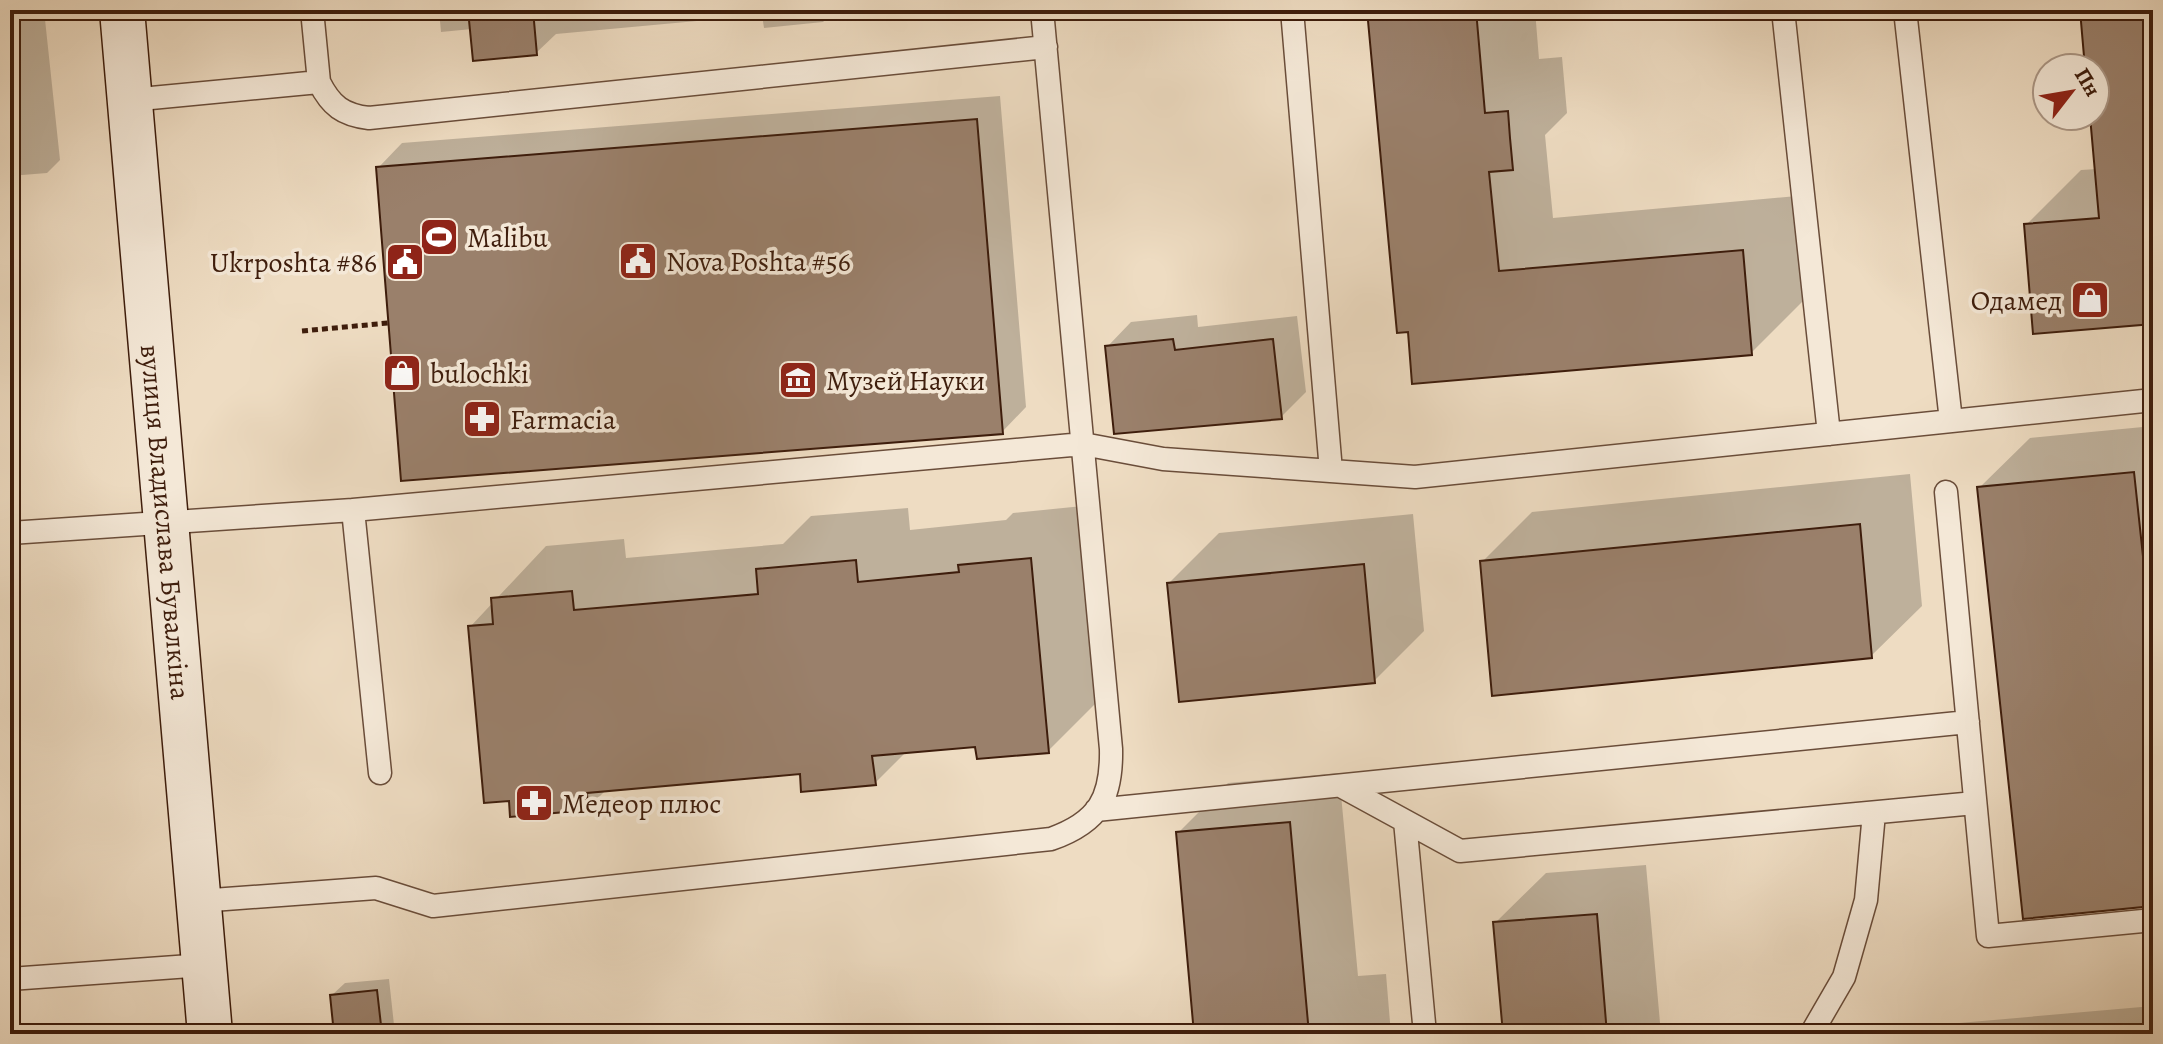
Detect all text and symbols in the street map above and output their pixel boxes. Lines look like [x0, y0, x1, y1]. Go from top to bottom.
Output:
north arrow [2031, 52, 2111, 132]
text: Пн [2067, 62, 2108, 102]
sports icon: Malibu [418, 216, 460, 258]
place label: Malibu [467, 219, 548, 257]
public building icon: Nova Poshta #56 [617, 240, 659, 282]
public building icon: Ukrposhta #86 [384, 241, 426, 283]
place label: Nova Poshta #56 [666, 243, 851, 281]
place label: Ukrposhta #86 [210, 244, 377, 282]
shop icon: Одамед [2069, 279, 2111, 321]
place label: Одамед [1971, 282, 2062, 320]
street label: вулиця Владислава Бувалкіна [131, 343, 199, 702]
shop icon: bulochki [381, 352, 423, 394]
place label: bulochki [430, 355, 529, 393]
museum icon: Музей Науки [777, 359, 819, 401]
place label: Музей Науки [826, 362, 985, 400]
pharmacy icon: Farmacia [461, 398, 503, 440]
place label: Farmacia [510, 401, 616, 439]
pharmacy icon: Медеор плюс [513, 782, 555, 824]
place label: Медеор плюс [562, 785, 721, 823]

